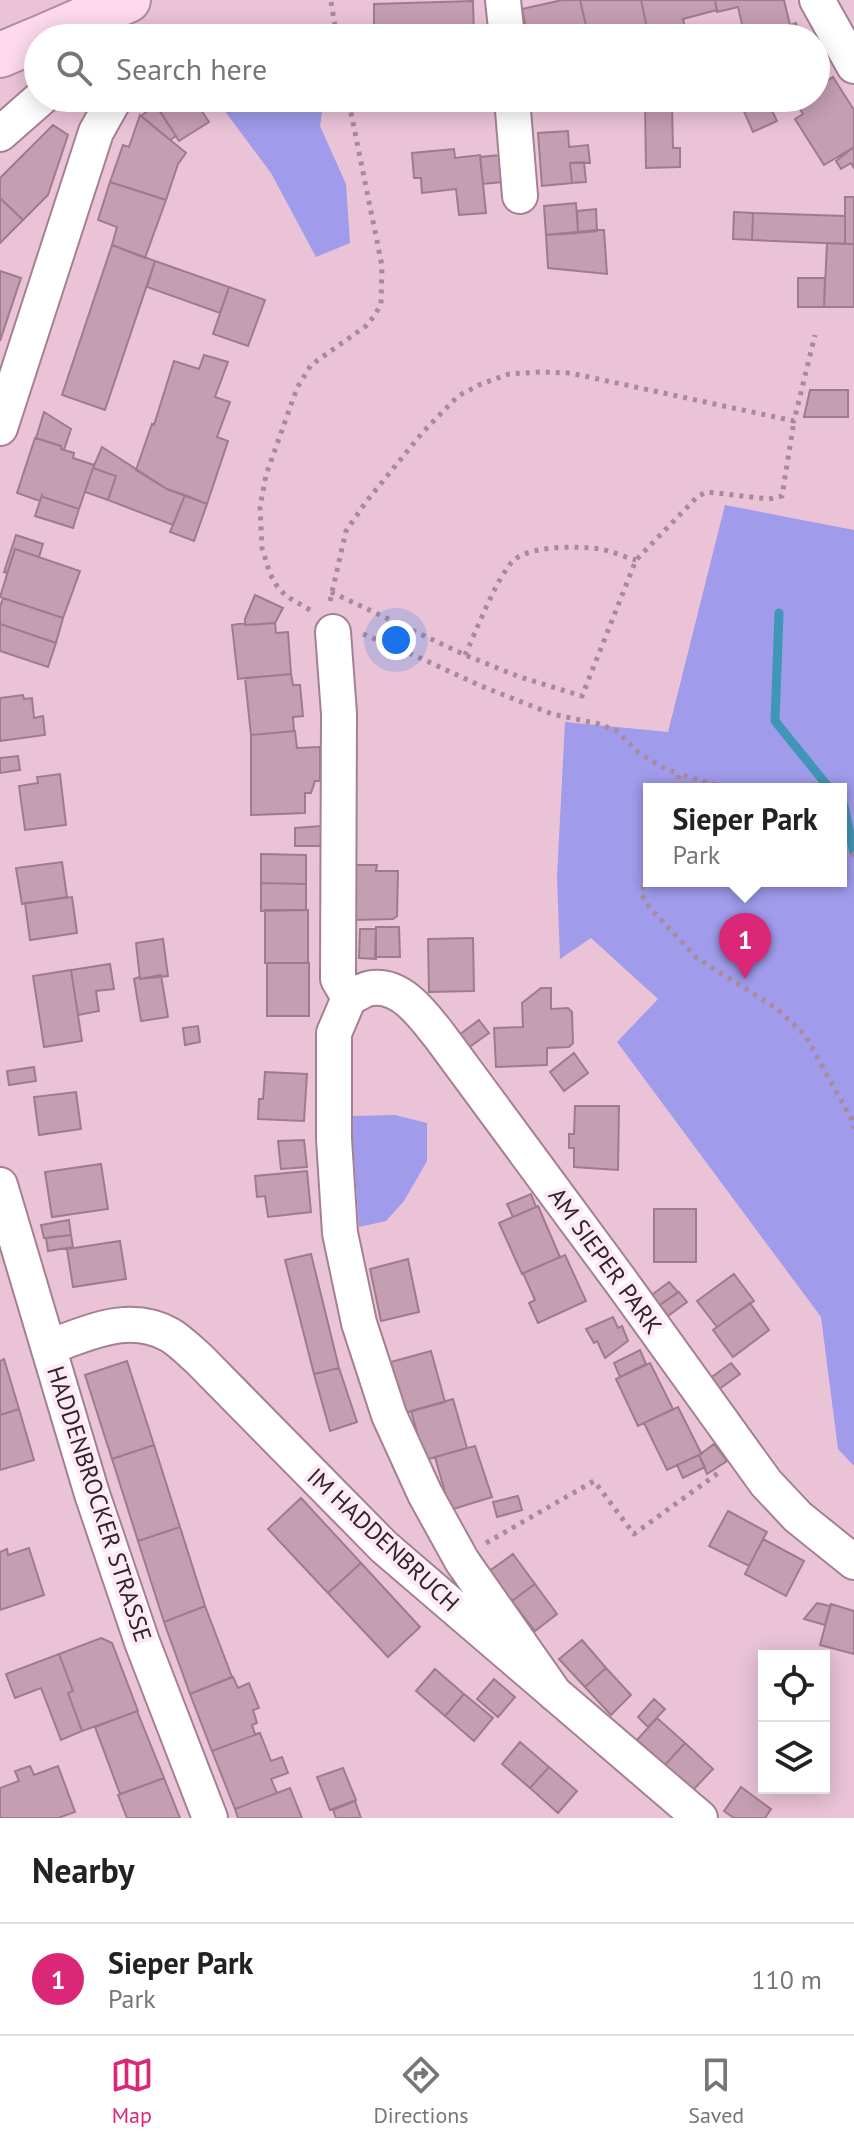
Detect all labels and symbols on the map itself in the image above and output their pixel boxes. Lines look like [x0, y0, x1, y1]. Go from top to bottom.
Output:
your location [376, 620, 416, 660]
pin: 1 [719, 913, 771, 979]
street label: AM SIEPER PARK [542, 1181, 669, 1340]
street label: HADDENBROCKER STRASSE [40, 1362, 159, 1646]
street label: IM HADDENBRUCH [301, 1461, 466, 1618]

